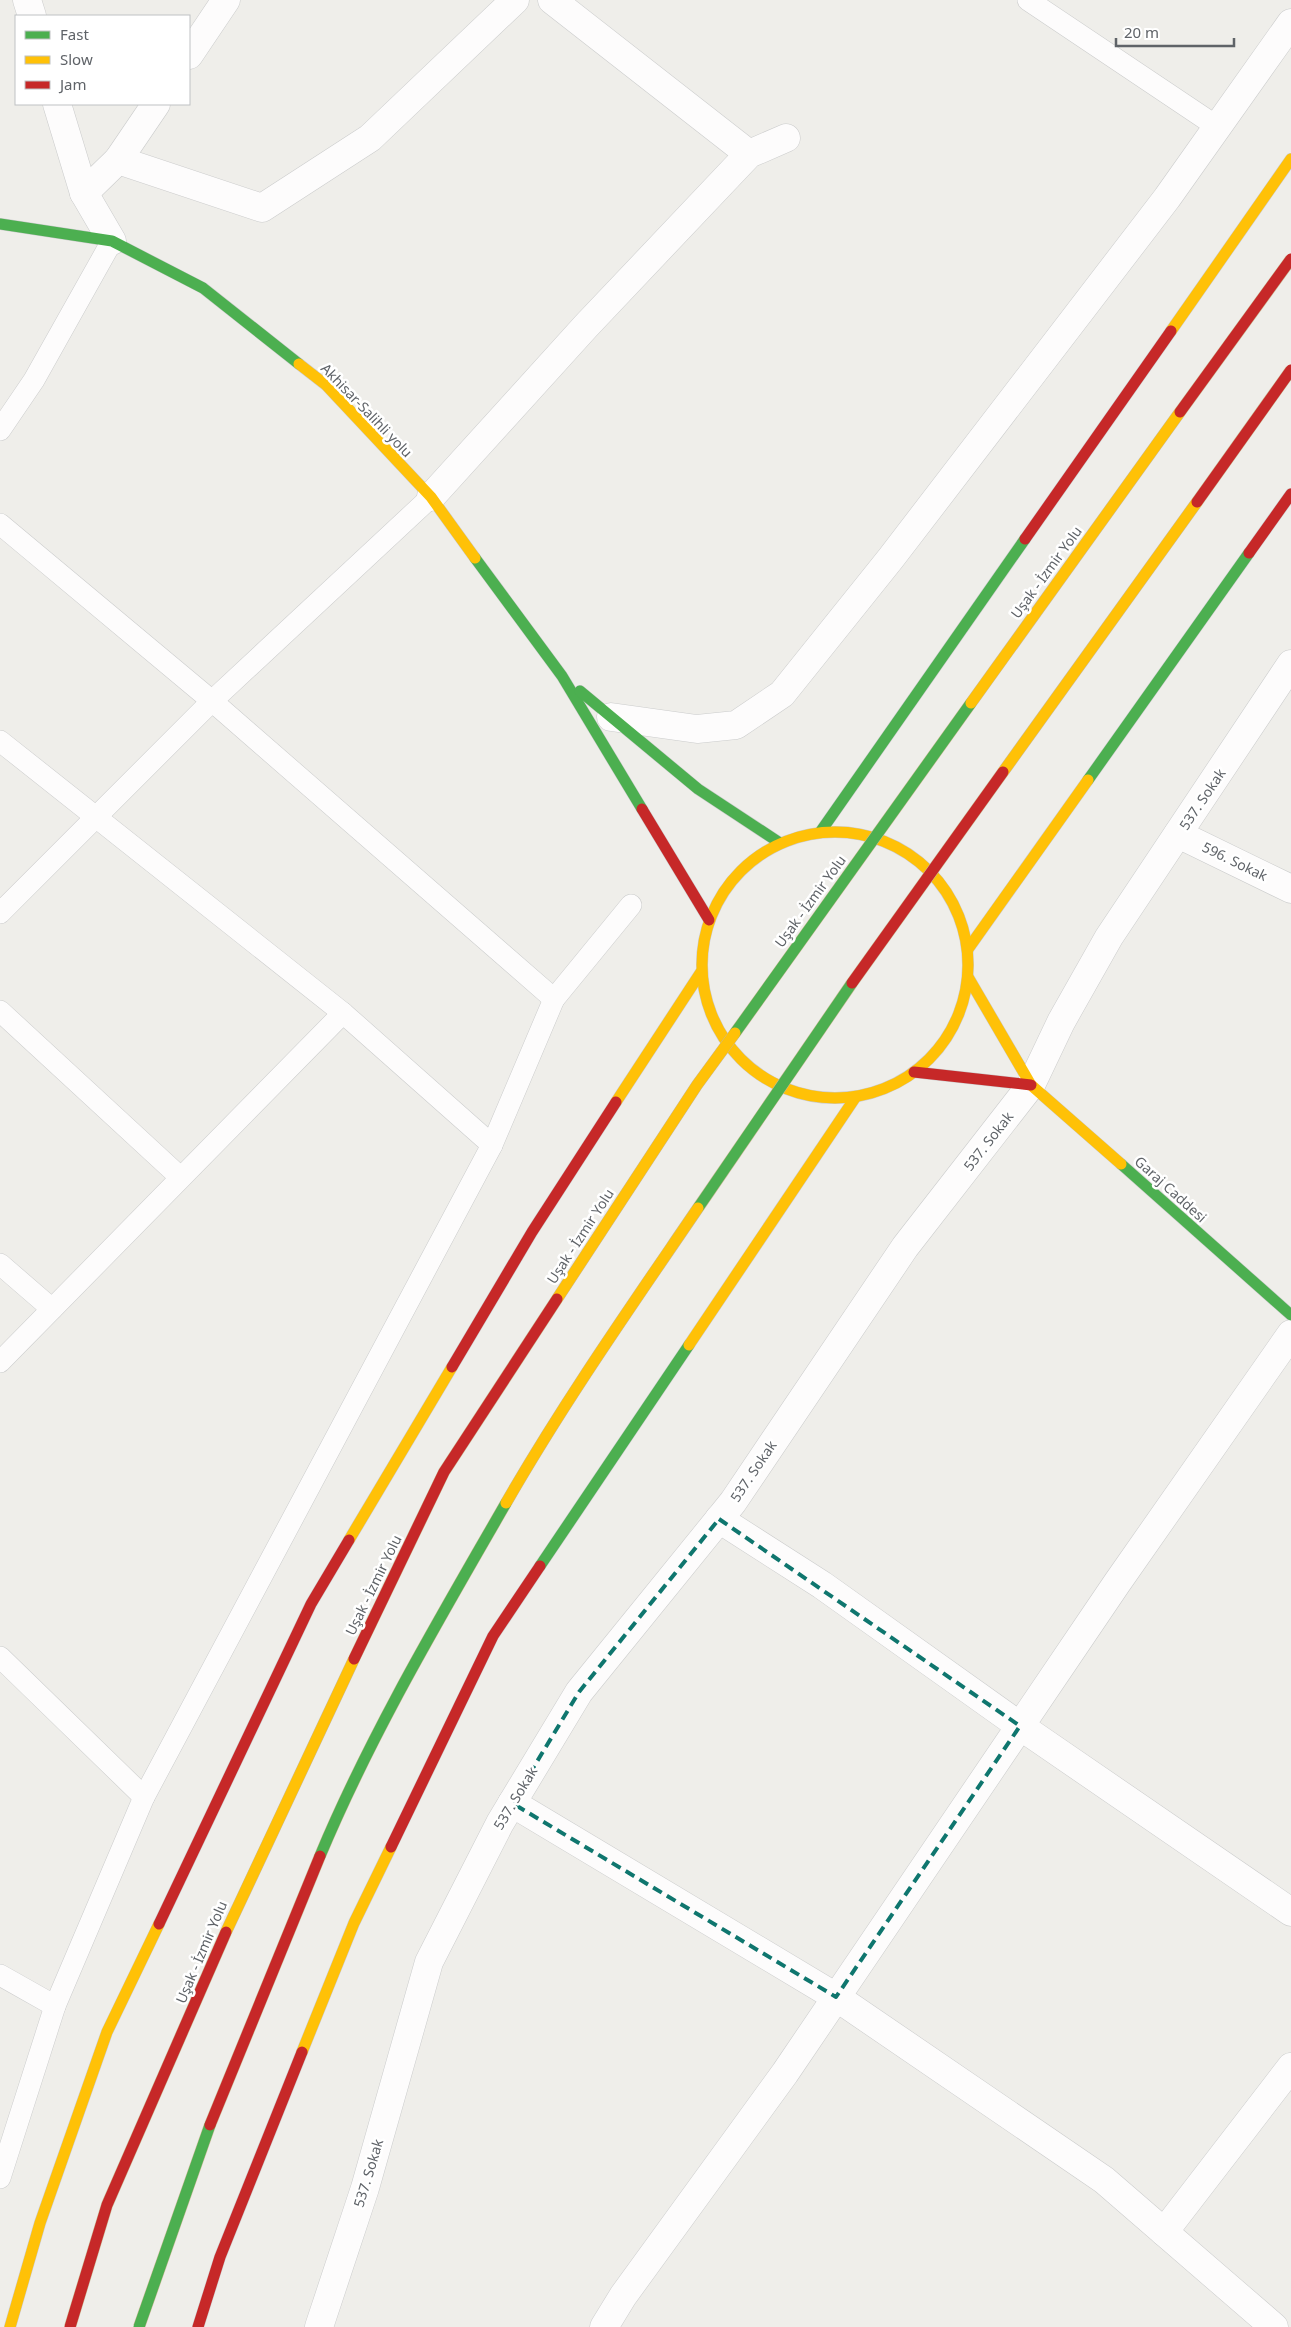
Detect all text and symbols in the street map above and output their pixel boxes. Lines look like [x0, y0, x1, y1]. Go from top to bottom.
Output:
legend [15, 15, 190, 105]
scale bar [1116, 15, 1234, 47]
text: 20 m [1124, 22, 1159, 42]
text: Fast [60, 24, 89, 44]
text: Slow [60, 49, 93, 69]
text: Jam [58, 74, 87, 94]
street label: Akhisar-Salihli yolu [317, 359, 417, 461]
street label: Uşak - İzmir Yolu [1006, 522, 1086, 622]
street label: 537. Sokak [1174, 764, 1230, 833]
street label: 596. Sokak [1199, 837, 1271, 885]
street label: Uşak - İzmir Yolu [770, 851, 850, 951]
street label: 537. Sokak [959, 1107, 1017, 1175]
street label: Garaj Caddesi [1131, 1152, 1211, 1226]
street label: Uşak - İzmir Yolu [542, 1185, 618, 1287]
street label: 537. Sokak [725, 1436, 781, 1505]
street label: Uşak - İzmir Yolu [340, 1532, 406, 1638]
street label: 537. Sokak [489, 1763, 542, 1833]
street label: Uşak - İzmir Yolu [171, 1898, 231, 2006]
street label: 537. Sokak [349, 2136, 388, 2209]

